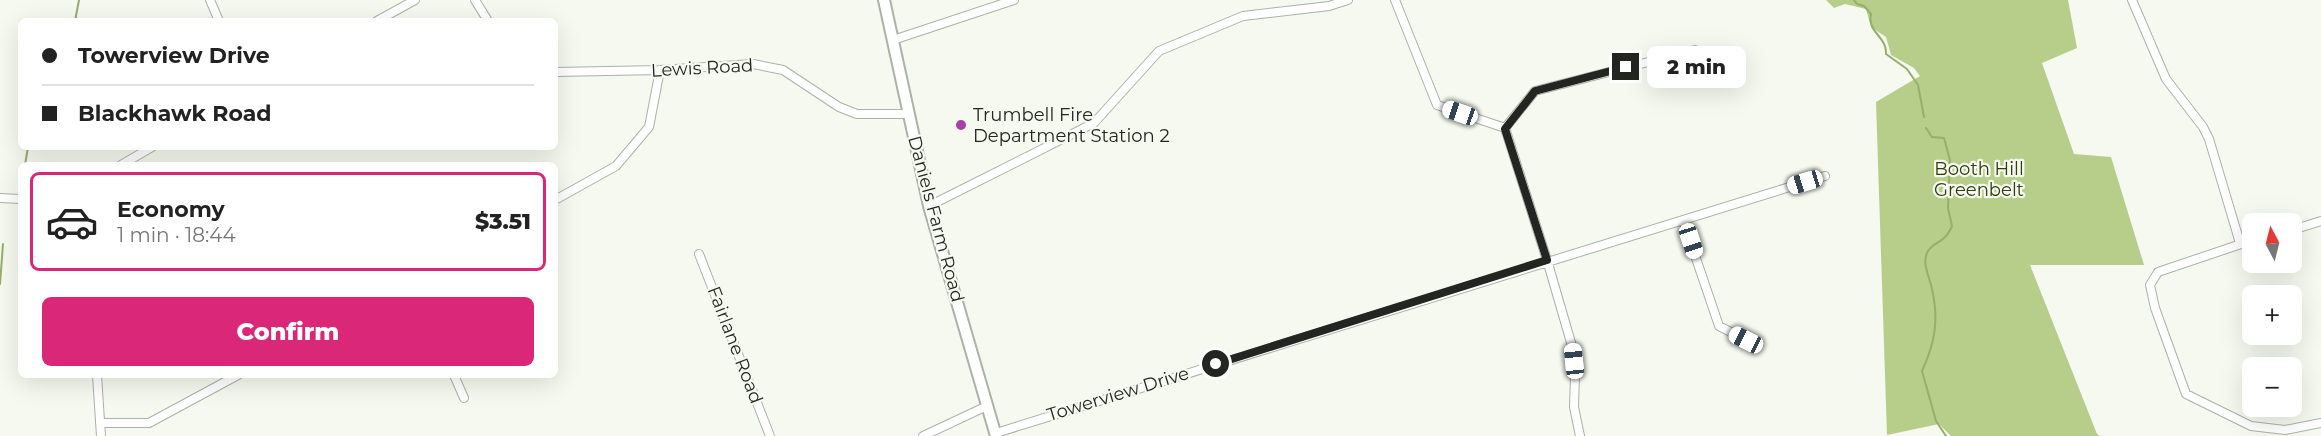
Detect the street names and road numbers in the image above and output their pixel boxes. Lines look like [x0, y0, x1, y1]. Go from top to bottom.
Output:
street label: Lewis Road [650, 54, 754, 82]
street label: Daniels Farm Road [903, 133, 969, 305]
street label: Fairlane Road [703, 283, 767, 407]
street label: Towerview Drive [1044, 362, 1192, 426]

